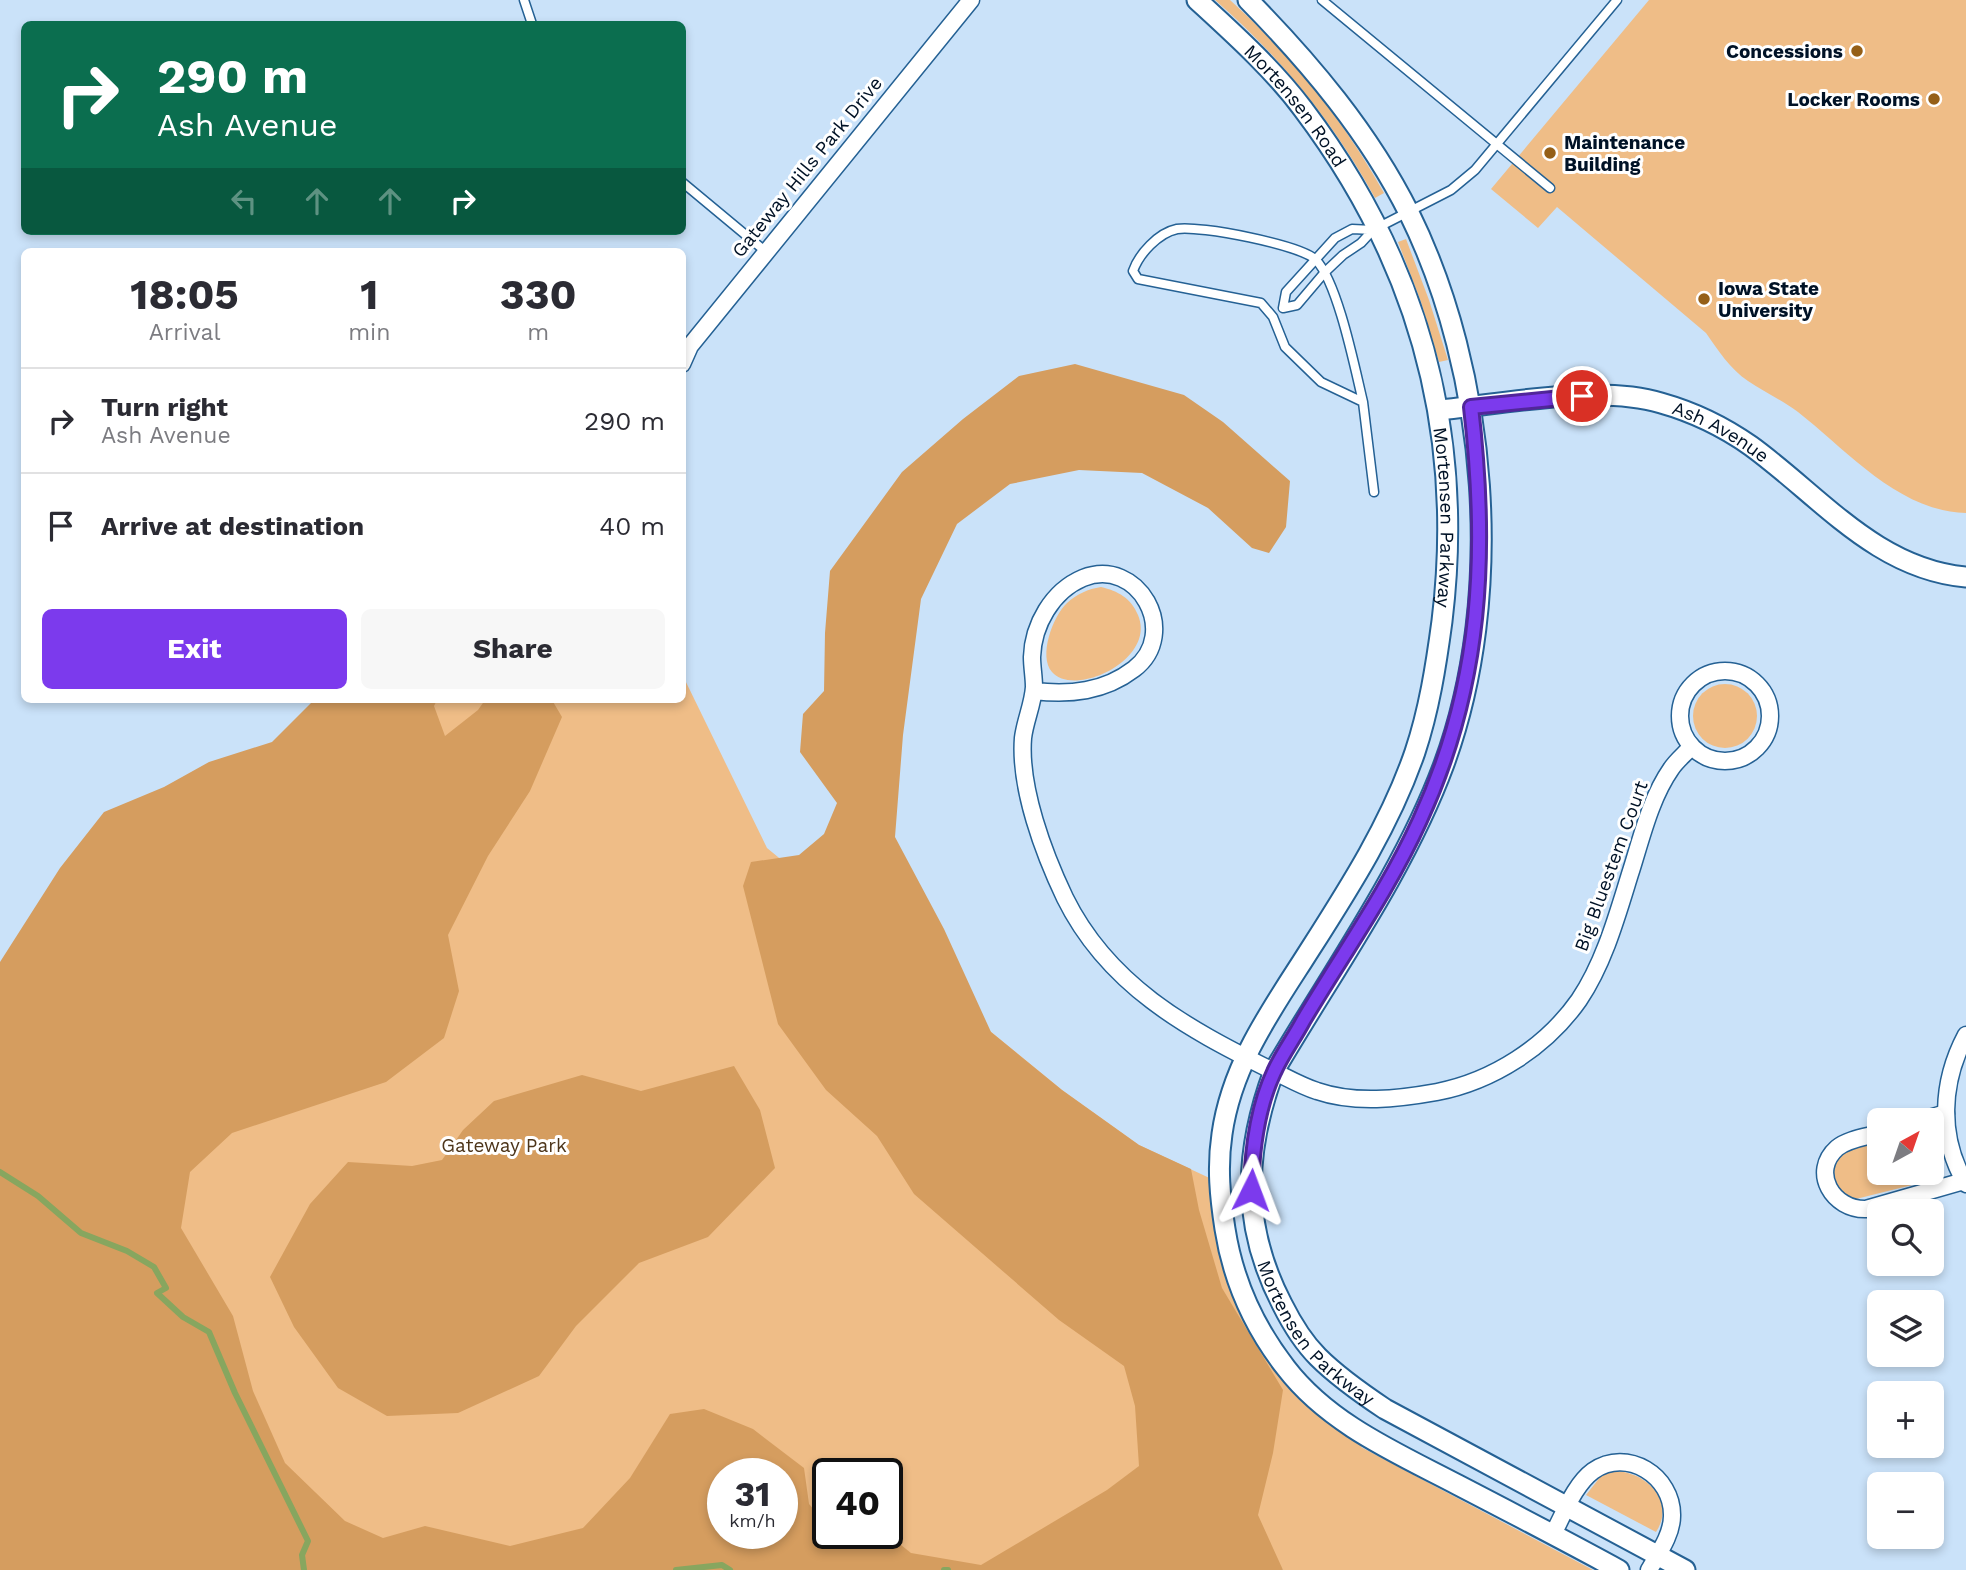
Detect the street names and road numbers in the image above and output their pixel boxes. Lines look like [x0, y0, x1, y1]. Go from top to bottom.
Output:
street label: Mortensen Road [1240, 39, 1352, 171]
street label: Gateway Hills Park Drive [727, 72, 887, 262]
street label: Ash Avenue [1669, 396, 1774, 467]
street label: Mortensen Parkway [1429, 426, 1459, 609]
street label: Big Bluestem Court [1569, 778, 1653, 954]
street label: Mortensen Parkway [1253, 1257, 1379, 1410]

